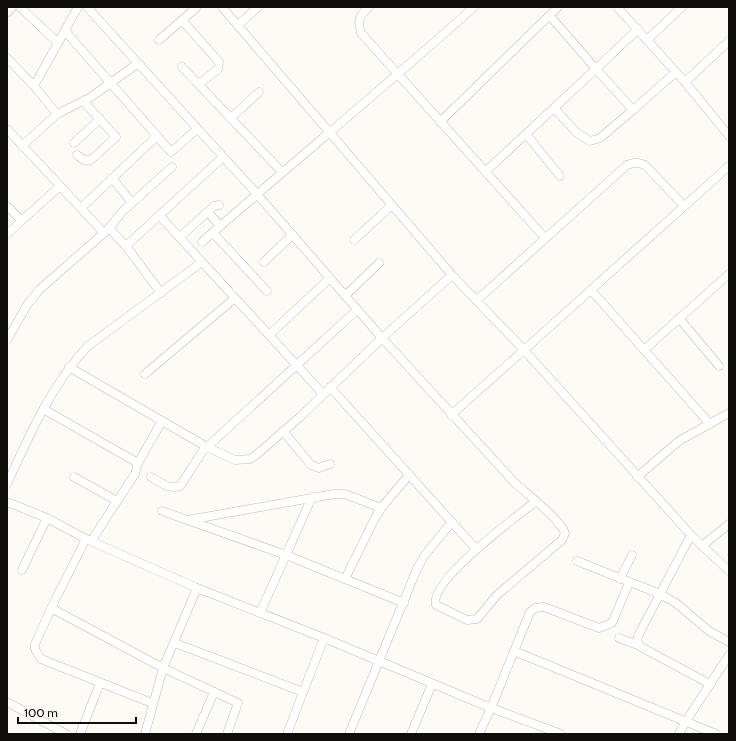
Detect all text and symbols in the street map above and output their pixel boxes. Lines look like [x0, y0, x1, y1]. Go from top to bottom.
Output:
scale bar [18, 699, 136, 725]
text: 100 m [24, 705, 58, 720]

